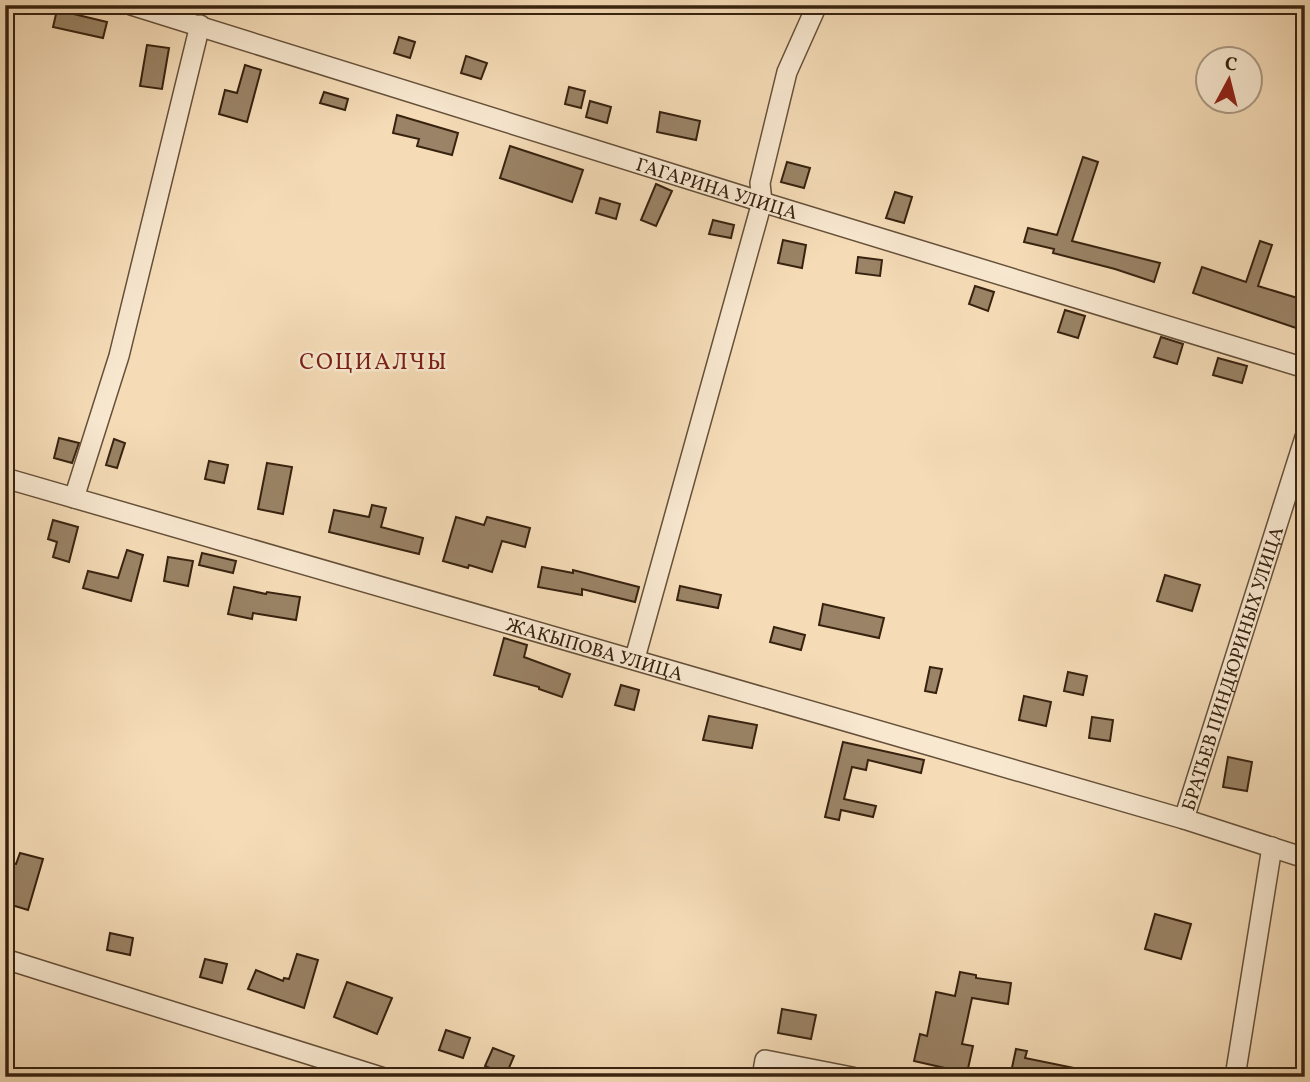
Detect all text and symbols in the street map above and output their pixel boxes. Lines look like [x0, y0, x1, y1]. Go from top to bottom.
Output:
north arrow [1194, 46, 1264, 116]
text: С [1223, 51, 1238, 79]
street label: ГАГАРИНА УЛИЦА [632, 152, 801, 227]
district label: СОЦИАЛЧЫ [299, 347, 449, 379]
street label: БРАТЬЕВ ПИНДЮРИНЫХ УЛИЦА [1176, 524, 1291, 814]
street label: ЖАКЫПОВА УЛИЦА [503, 613, 686, 688]

